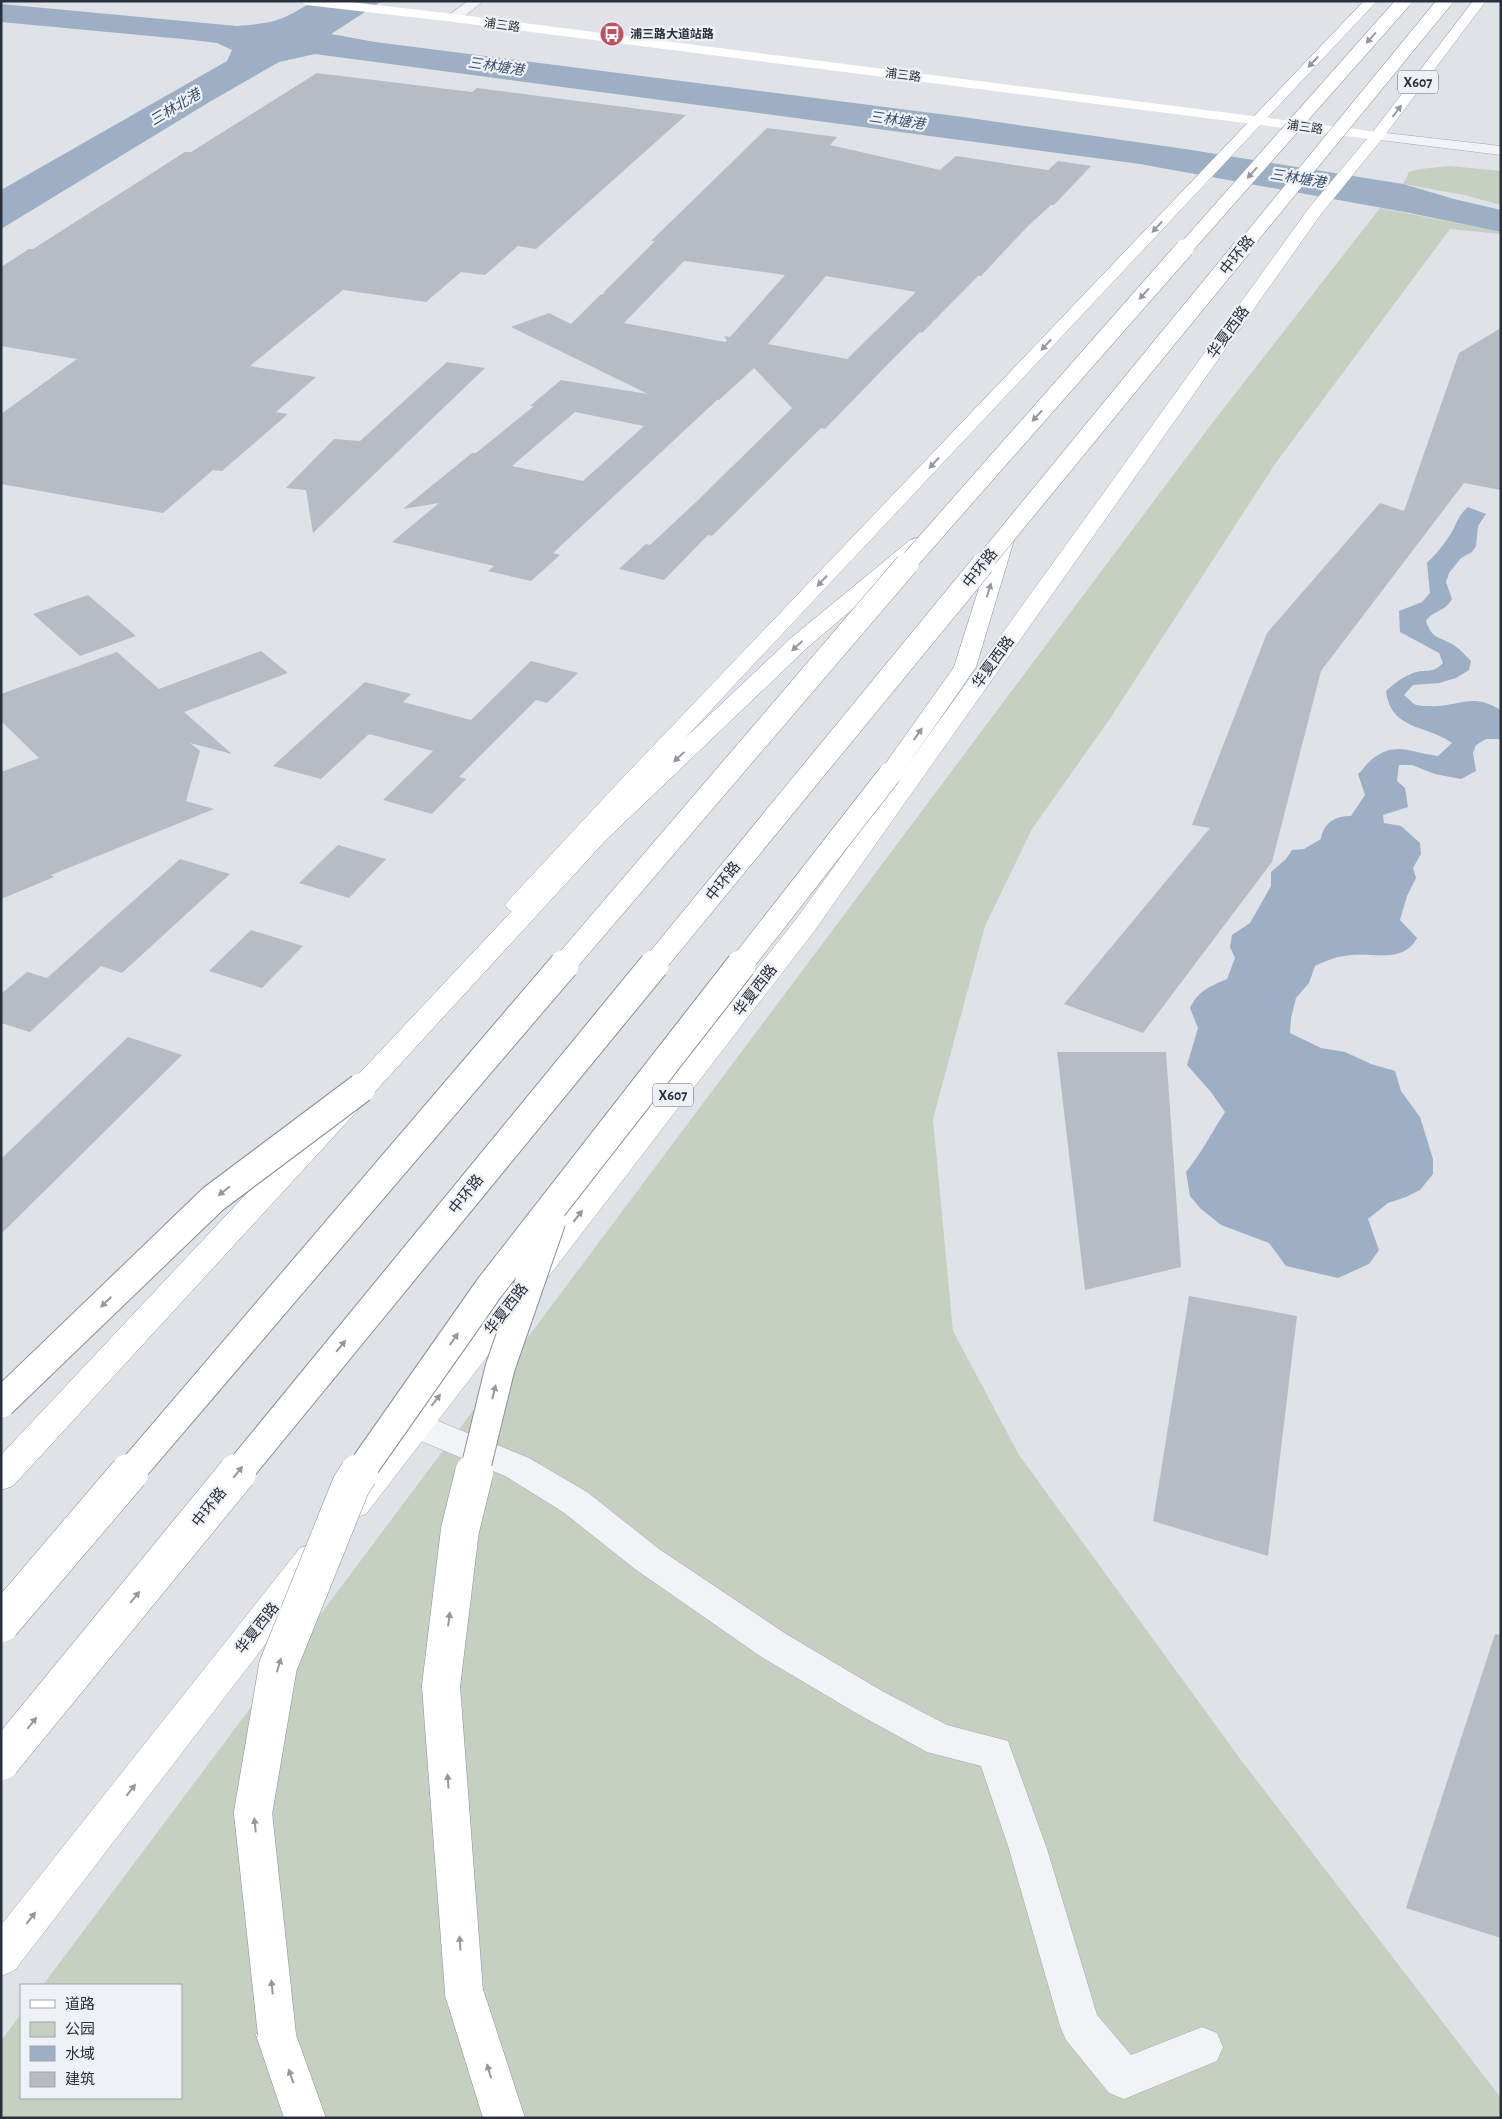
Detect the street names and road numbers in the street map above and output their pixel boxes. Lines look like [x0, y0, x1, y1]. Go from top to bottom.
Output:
street label: 浦三路 [483, 16, 521, 33]
street label: 浦三路 [884, 66, 922, 83]
road number: X607 [1398, 70, 1438, 94]
street label: 浦三路 [1286, 118, 1324, 135]
street label: 中环路 [1217, 232, 1257, 278]
street label: 华夏西路 [1203, 302, 1252, 361]
street label: 中环路 [960, 545, 1000, 591]
street label: 华夏西路 [968, 632, 1017, 691]
street label: 中环路 [703, 858, 743, 904]
street label: 华夏西路 [729, 961, 780, 1019]
road number: X607 [653, 1084, 693, 1106]
street label: 中环路 [446, 1171, 486, 1217]
street label: 华夏西路 [480, 1280, 531, 1338]
street label: 中环路 [189, 1484, 229, 1530]
street label: 华夏西路 [231, 1599, 282, 1657]

